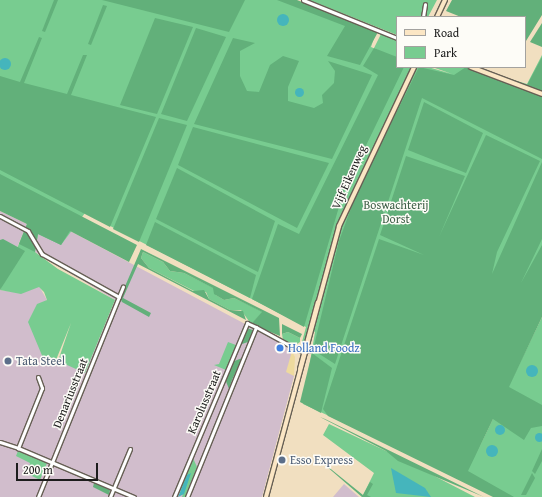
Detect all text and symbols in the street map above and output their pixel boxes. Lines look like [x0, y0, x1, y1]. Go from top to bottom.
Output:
legend [396, 16, 526, 68]
text: Road [434, 24, 459, 41]
text: Park [434, 44, 457, 61]
street label: Vijf Eikenweg [328, 143, 370, 211]
park label: Boswachterij Dorst [364, 198, 428, 226]
place label: Holland Foodz [288, 341, 360, 355]
marker: Holland Foodz [275, 343, 285, 353]
place label: Tata Steel [16, 354, 65, 368]
marker: Tata Steel [3, 356, 13, 366]
street label: Denariusstraat [49, 356, 91, 430]
street label: Karolusstraat [184, 368, 224, 436]
place label: Esso Express [290, 453, 353, 467]
scale bar [18, 455, 100, 481]
marker: Esso Express [277, 455, 287, 465]
text: 200 m [23, 461, 53, 478]

